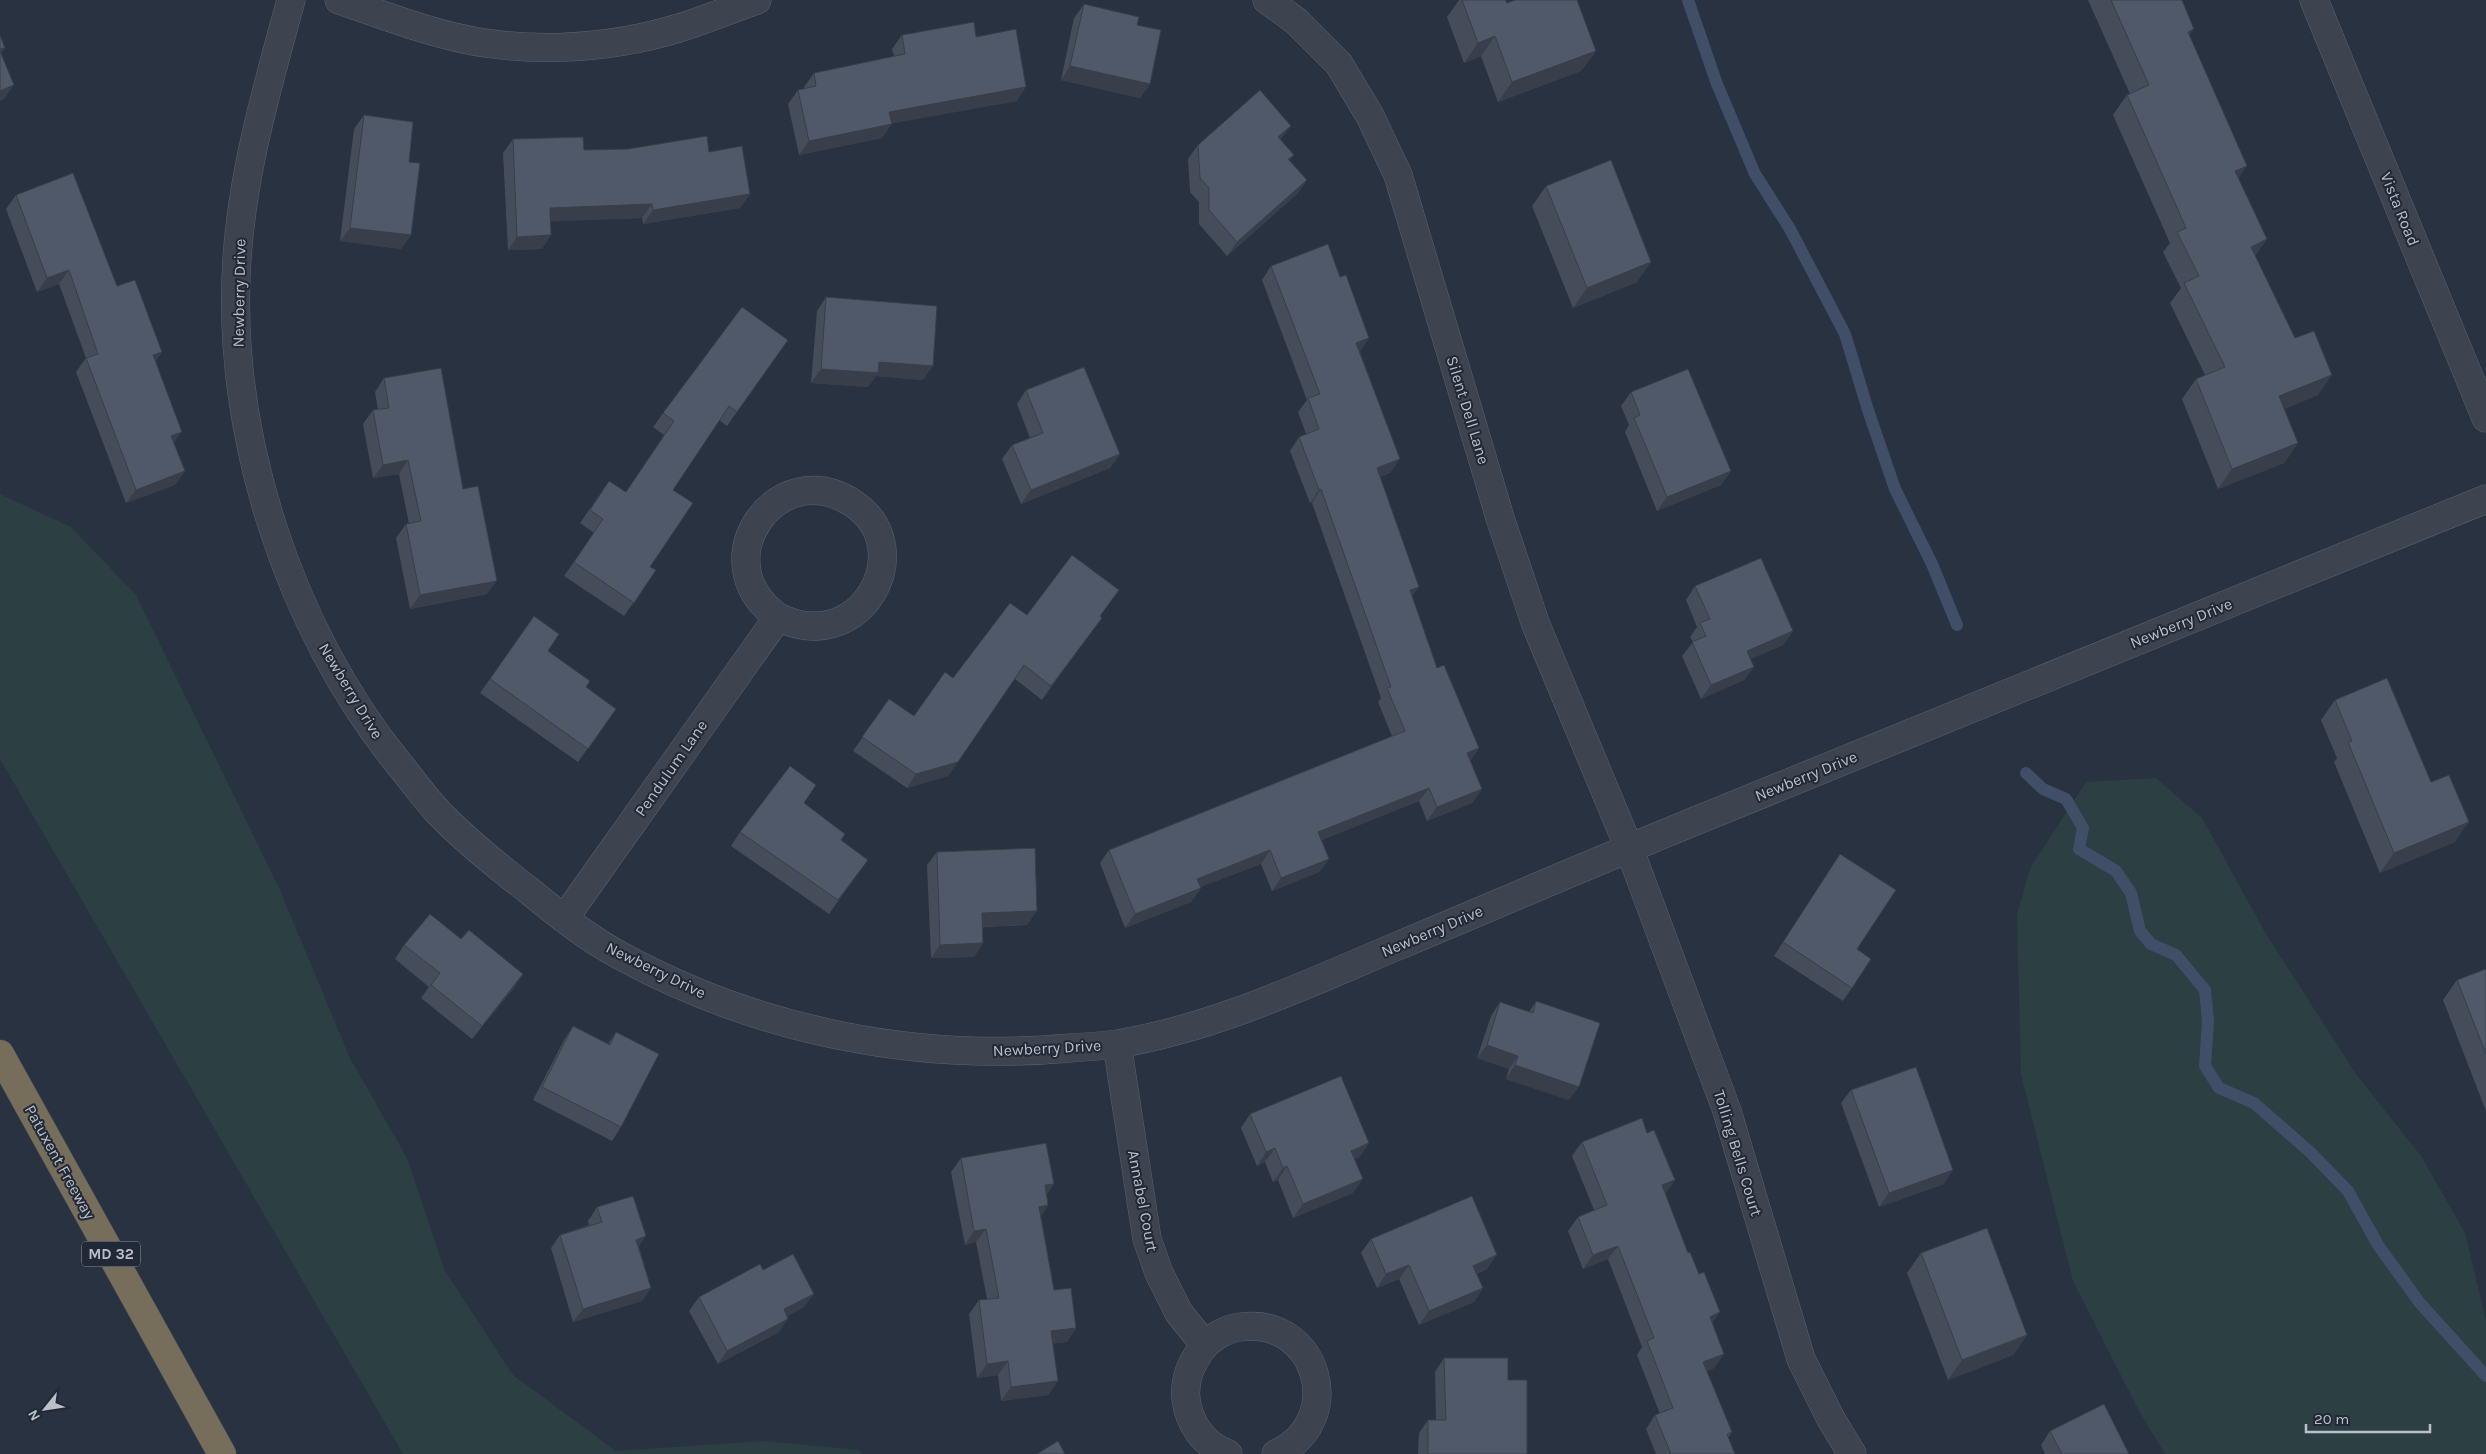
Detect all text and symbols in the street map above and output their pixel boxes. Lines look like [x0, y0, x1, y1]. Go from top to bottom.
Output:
street label: Vista Road [2377, 169, 2423, 249]
street label: Newberry Drive [229, 239, 249, 347]
street label: Silent Dell Lane [1442, 354, 1494, 466]
street label: Newberry Drive [2127, 594, 2235, 652]
street label: Newberry Drive [315, 640, 387, 742]
street label: Pendulum Lane [631, 716, 711, 820]
street label: Newberry Drive [1752, 747, 1860, 805]
street label: Newberry Drive [1378, 901, 1486, 961]
street label: Newberry Drive [603, 938, 709, 1002]
street label: Newberry Drive [992, 1036, 1102, 1060]
street label: Tolling Bells Court [1710, 1088, 1766, 1218]
street label: Patuxent Freeway [21, 1102, 100, 1223]
street label: Annabel Court [1124, 1148, 1162, 1254]
road number: MD 32 [82, 1242, 140, 1266]
north arrow [20, 1384, 70, 1434]
scale bar [2306, 1402, 2430, 1434]
text: N [24, 1407, 44, 1424]
text: 20 m [2314, 1410, 2349, 1428]

